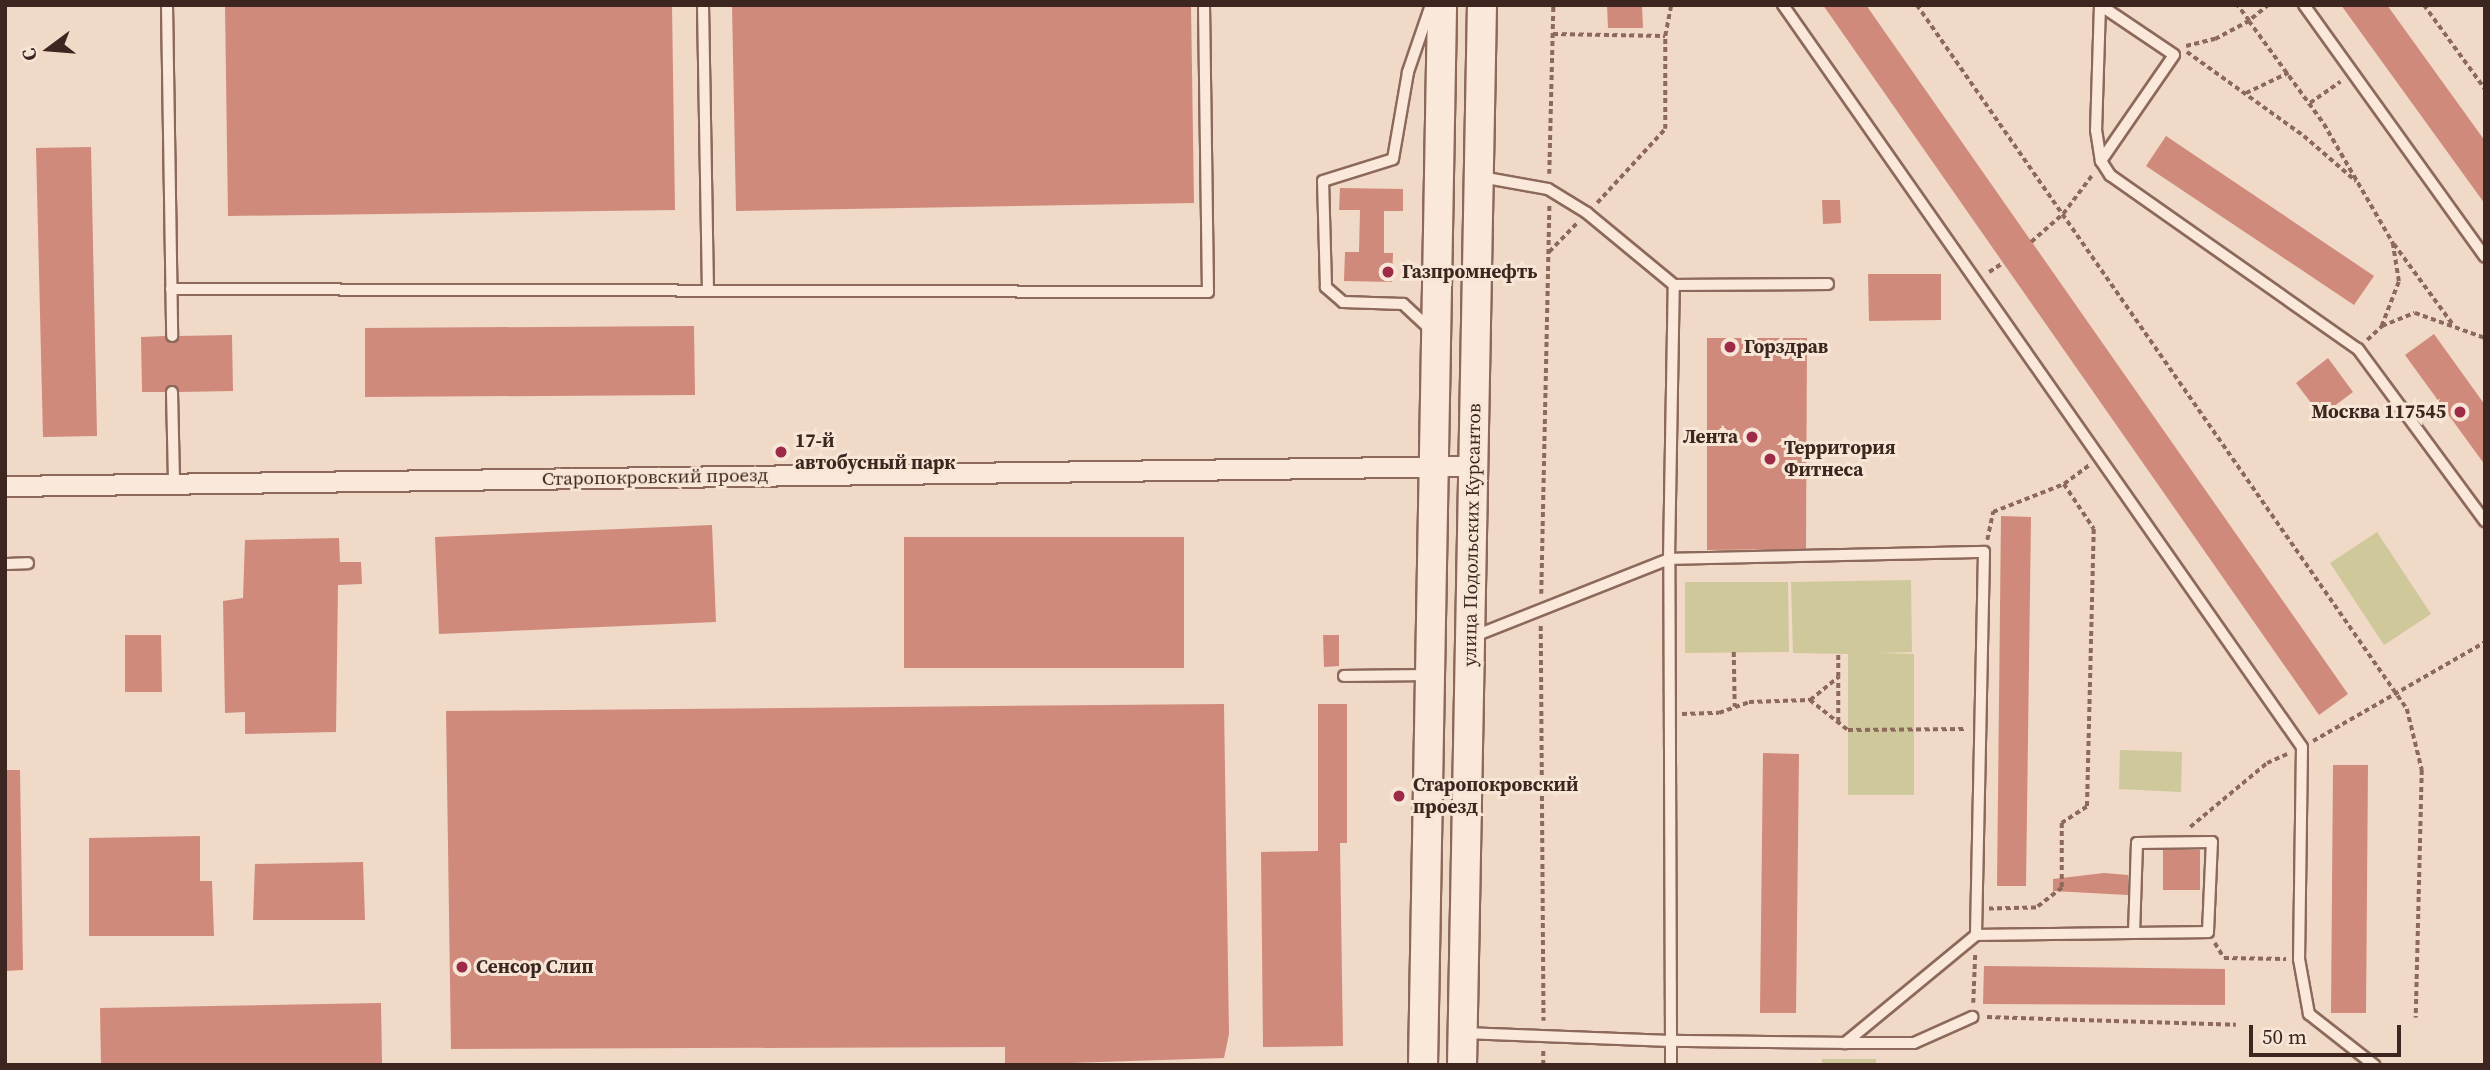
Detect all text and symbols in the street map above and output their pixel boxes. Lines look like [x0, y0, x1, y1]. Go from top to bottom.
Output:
north arrow [14, 14, 84, 84]
text: С [15, 46, 43, 64]
place label: Газпромнефть [1402, 261, 1537, 283]
marker: Газпромнефть [1380, 264, 1396, 280]
place label: Горздрав [1744, 336, 1828, 358]
marker: Горздрав [1722, 339, 1738, 355]
place label: Москва 117545 [2311, 401, 2446, 423]
street label: улица Подольских Курсантов [1458, 403, 1486, 667]
marker: Москва 117545 [2452, 404, 2468, 420]
place label: Лента [1683, 426, 1738, 448]
marker: Лента [1744, 429, 1760, 445]
place label: 17-й автобусный парк [795, 430, 955, 474]
place label: Территория Фитнеса [1784, 437, 1896, 481]
marker: 17-й автобусный парк [773, 444, 789, 460]
marker: Территория Фитнеса [1762, 451, 1778, 467]
street label: Старопокровский проезд [542, 464, 768, 490]
place label: Старопокровский проезд [1413, 774, 1578, 818]
marker: Старопокровский проезд [1391, 788, 1407, 804]
place label: Сенсор Слип [476, 956, 594, 978]
marker: Сенсор Слип [454, 959, 470, 975]
scale bar [2252, 1010, 2404, 1054]
text: 50 m [2262, 1022, 2307, 1051]

